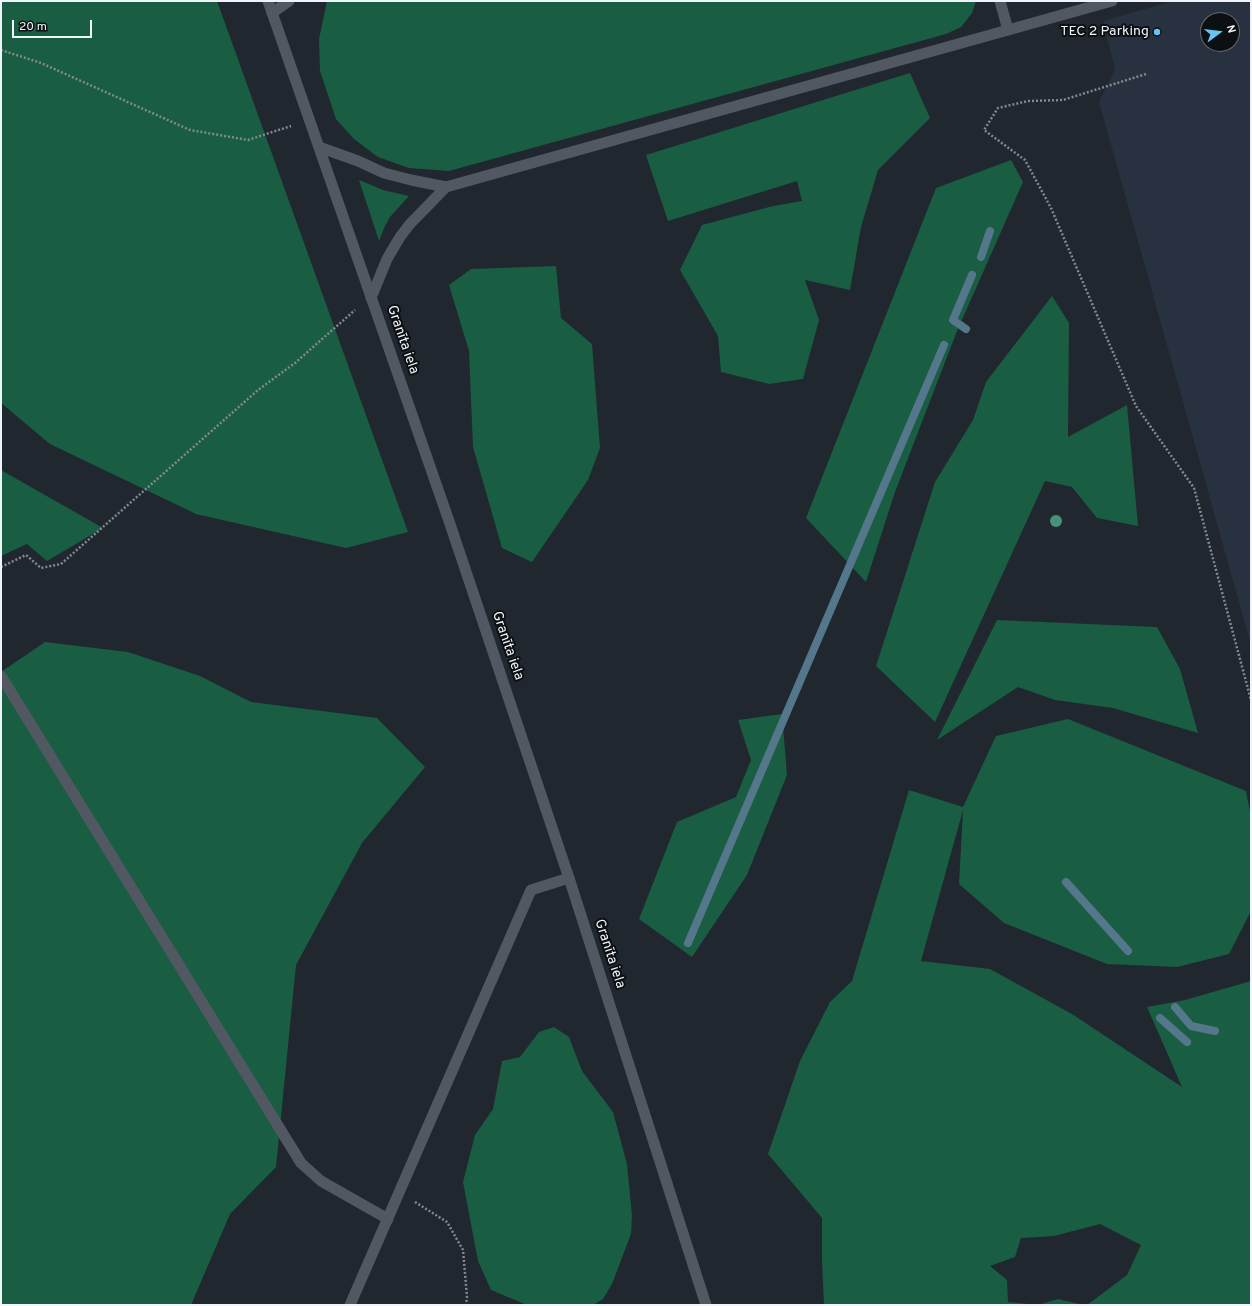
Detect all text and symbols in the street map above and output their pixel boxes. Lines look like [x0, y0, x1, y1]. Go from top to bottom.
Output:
scale bar [14, 12, 94, 38]
north arrow [1200, 12, 1240, 52]
text: 20 m [19, 19, 47, 35]
place label: TEC 2 Parking [1060, 24, 1149, 40]
text: N [1223, 24, 1238, 35]
marker: TEC 2 Parking [1152, 27, 1162, 37]
street label: Granīta iela [382, 303, 422, 377]
street label: Granīta iela [487, 609, 527, 683]
street label: Granīta iela [590, 917, 628, 991]

